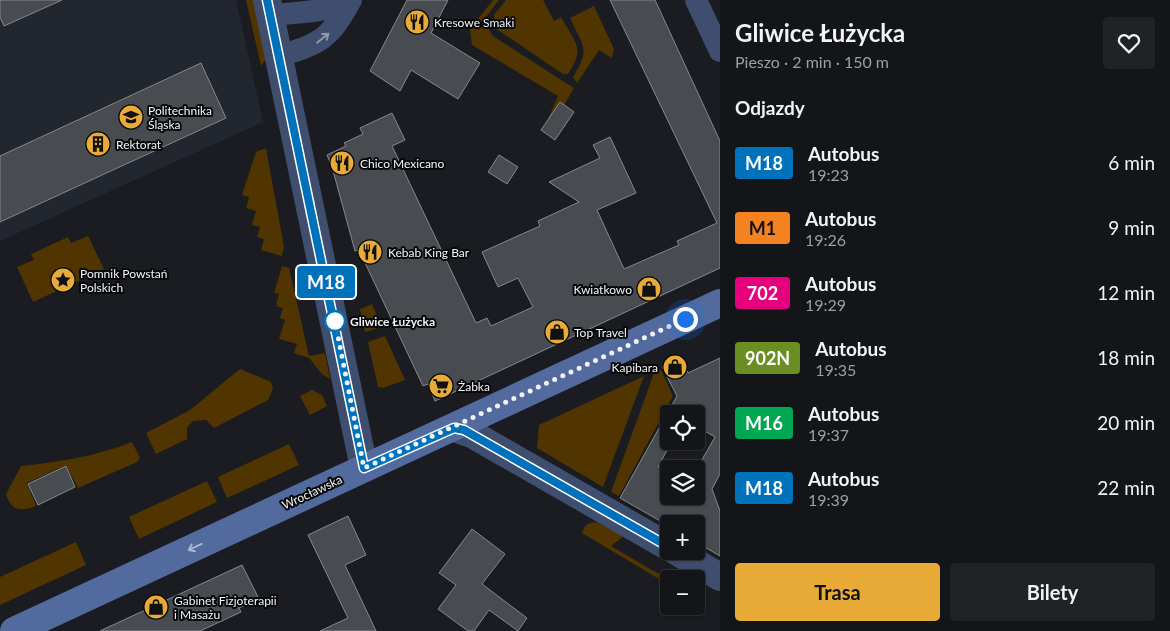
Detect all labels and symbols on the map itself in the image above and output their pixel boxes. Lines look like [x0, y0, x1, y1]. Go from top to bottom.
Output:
restaurant icon: Kresowe Smaki [404, 9, 430, 35]
place label: Kresowe Smaki [434, 15, 514, 30]
one-way arrow [316, 33, 329, 44]
place label: Politechnika Śląska [148, 103, 212, 132]
school or university icon: Politechnika Śląska [118, 104, 144, 130]
building icon: Rektorat [85, 131, 111, 157]
place label: Rektorat [116, 137, 162, 152]
restaurant icon: Chico Mexicano [329, 150, 355, 176]
place label: Chico Mexicano [360, 156, 445, 171]
restaurant icon: Kebab King Bar [357, 239, 383, 265]
place label: Kebab King Bar [388, 245, 470, 260]
place label: Pomnik Powstań Polskich [80, 266, 167, 295]
line badge: M18 [297, 266, 355, 298]
place icon: Pomnik Powstań Polskich [50, 267, 76, 293]
shop icon: Kwiatkowo [636, 276, 662, 302]
place label: Kwiatkowo [573, 282, 632, 297]
your location [673, 307, 698, 332]
marker: Gliwice Łużycka [324, 310, 346, 332]
place label: Gliwice Łużycka [350, 314, 435, 329]
shop icon: Top Travel [544, 319, 570, 345]
place label: Top Travel [574, 325, 627, 340]
shop icon: Kapibara [662, 354, 688, 380]
place label: Kapibara [612, 360, 658, 375]
supermarket icon: Żabka [428, 373, 454, 399]
place label: Żabka [458, 379, 490, 394]
street label: Wrocławska [279, 471, 345, 512]
one-way arrow [187, 542, 202, 552]
place label: Gabinet Fizjoterapii i Masażu [174, 593, 277, 622]
shop icon: Gabinet Fizjoterapii i Masażu [143, 594, 169, 620]

